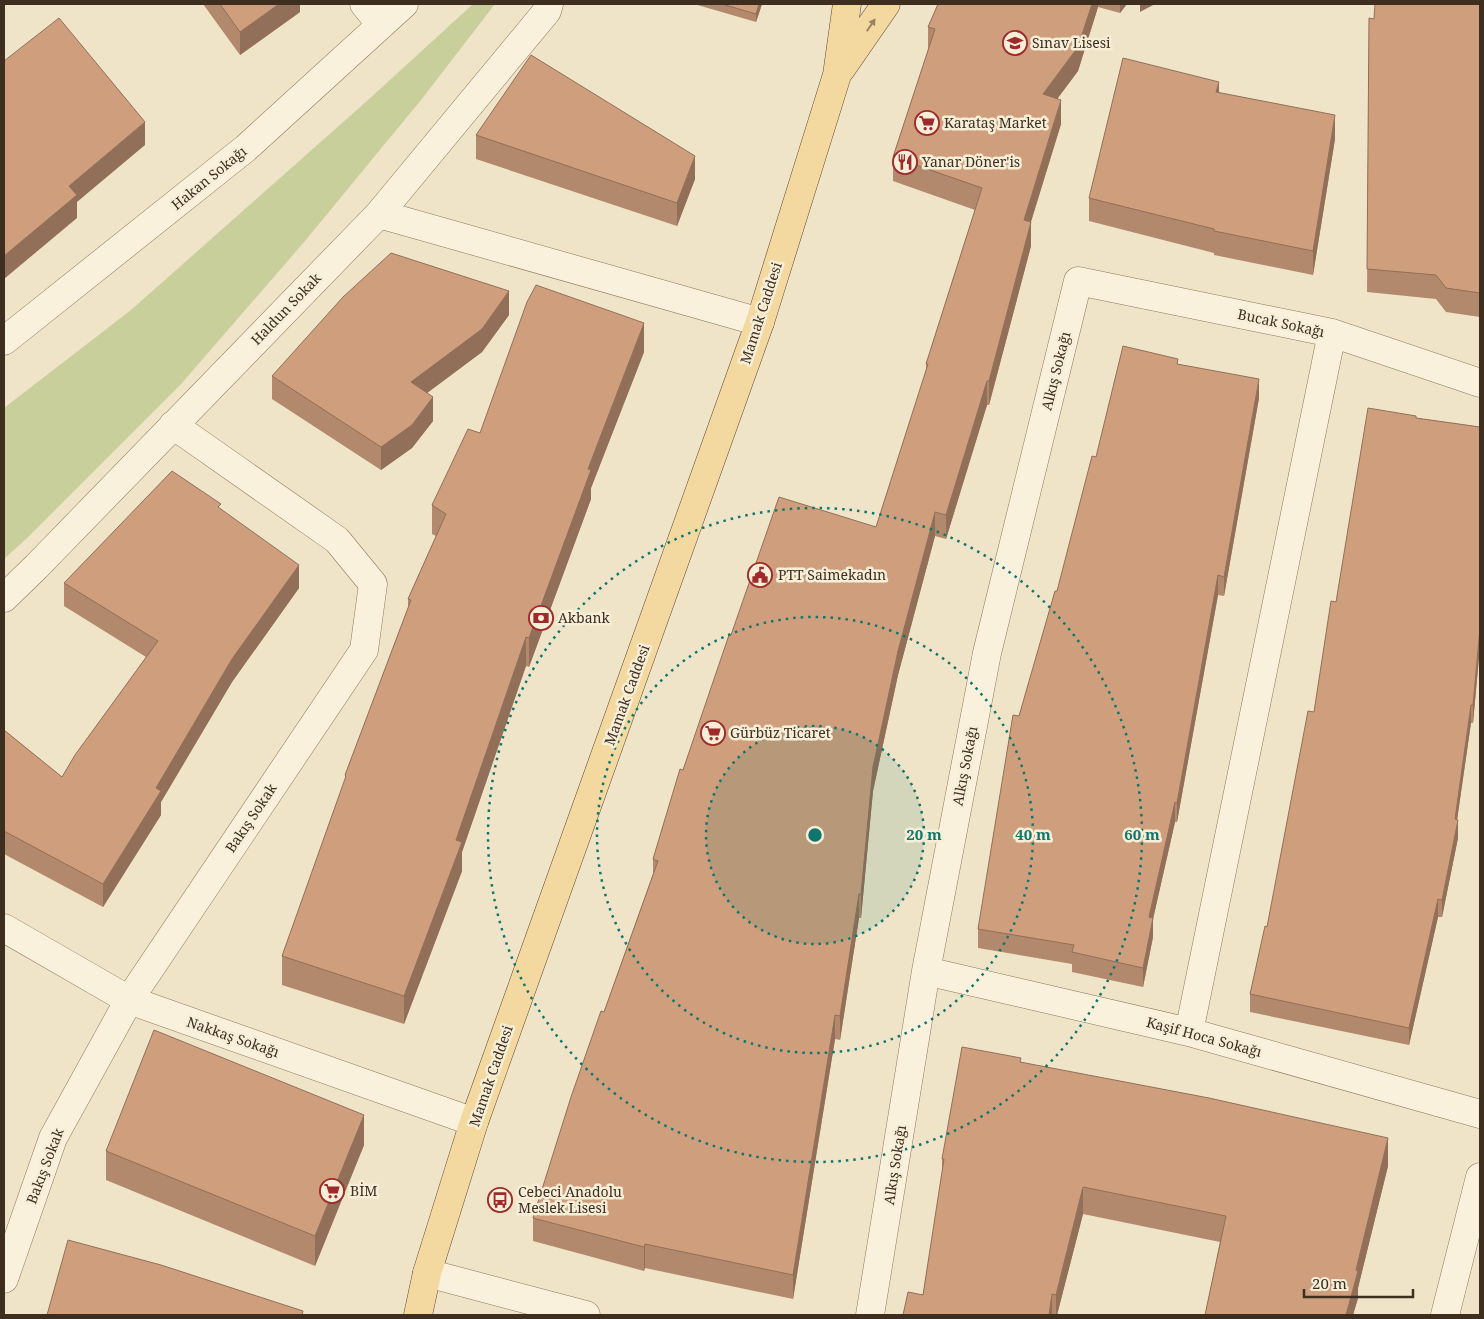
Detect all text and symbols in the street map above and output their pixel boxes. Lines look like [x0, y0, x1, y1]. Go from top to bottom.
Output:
one-way arrow [866, 18, 876, 32]
school or university icon: Sınav Lisesi [1002, 30, 1028, 56]
place label: Sınav Lisesi [1032, 33, 1111, 52]
supermarket icon: Karataş Market [914, 110, 940, 136]
place label: Karataş Market [944, 113, 1047, 132]
street label: Hakan Sokağı [167, 141, 251, 214]
restaurant icon: Yanar Döner'is [892, 149, 918, 175]
place label: Yanar Döner'is [921, 152, 1020, 171]
street label: Mamak Caddesi [735, 259, 786, 366]
street label: Haldun Sokak [246, 268, 325, 349]
street label: Bucak Sokağı [1236, 304, 1327, 341]
street label: Alkış Sokağı [1037, 329, 1075, 412]
public building icon: PTT Saimekadın [747, 562, 773, 588]
place label: PTT Saimekadın [778, 565, 886, 584]
bank icon: Akbank [528, 605, 554, 631]
place label: Akbank [558, 608, 611, 627]
street label: Mamak Caddesi [599, 641, 654, 748]
supermarket icon: Gürbüz Ticaret [700, 720, 726, 746]
place label: Gürbüz Ticaret [730, 723, 831, 742]
street label: Alkış Sokağı [947, 724, 982, 807]
street label: Bakış Sokak [220, 779, 281, 856]
text: 20 m [906, 824, 942, 844]
text: 40 m [1015, 824, 1051, 844]
text: 60 m [1124, 824, 1160, 844]
centre of rings [806, 826, 824, 844]
street label: Nakkaş Sokağı [184, 1012, 282, 1061]
street label: Kaşif Hoca Sokağı [1144, 1012, 1264, 1061]
street label: Mamak Caddesi [464, 1022, 517, 1129]
street label: Alkış Sokağı [879, 1123, 910, 1206]
street label: Bakış Sokak [21, 1124, 68, 1206]
supermarket icon: BİM [319, 1178, 345, 1204]
place label: BİM [350, 1181, 377, 1200]
place label: Cebeci Anadolu Meslek Lisesi [518, 1182, 622, 1217]
bus stop icon: Cebeci Anadolu Meslek Lisesi [487, 1187, 513, 1213]
scale bar [1304, 1266, 1413, 1298]
text: 20 m [1312, 1273, 1347, 1293]

